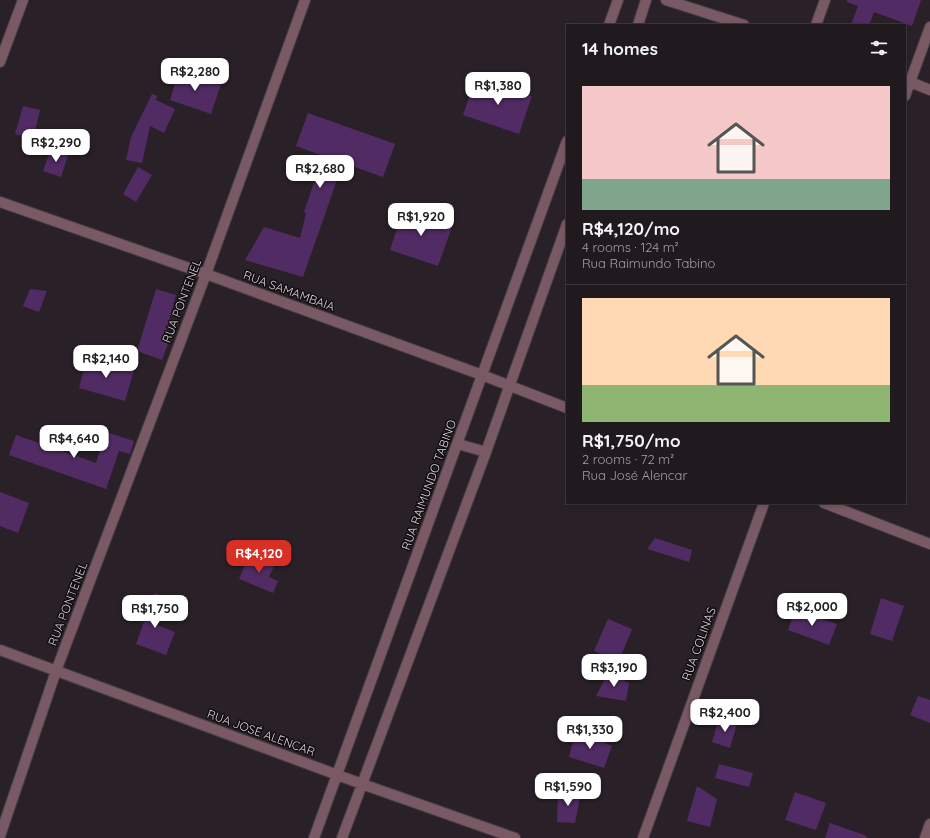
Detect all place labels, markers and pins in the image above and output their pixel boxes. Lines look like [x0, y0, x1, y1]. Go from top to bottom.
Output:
pin: R$2,280 [158, 58, 232, 92]
pin: R$1,380 [461, 72, 535, 106]
pin: R$2,290 [19, 129, 93, 163]
pin: R$2,680 [283, 155, 357, 189]
pin: R$1,920 [384, 203, 458, 237]
pin: R$2,140 [69, 345, 143, 379]
pin: R$4,640 [37, 425, 111, 459]
pin: R$4,120 [222, 540, 296, 574]
pin: R$2,000 [775, 593, 849, 627]
pin: R$1,750 [118, 595, 192, 629]
pin: R$3,190 [577, 654, 651, 688]
pin: R$2,400 [688, 699, 762, 733]
pin: R$1,330 [553, 716, 627, 750]
pin: R$1,590 [531, 773, 605, 807]

